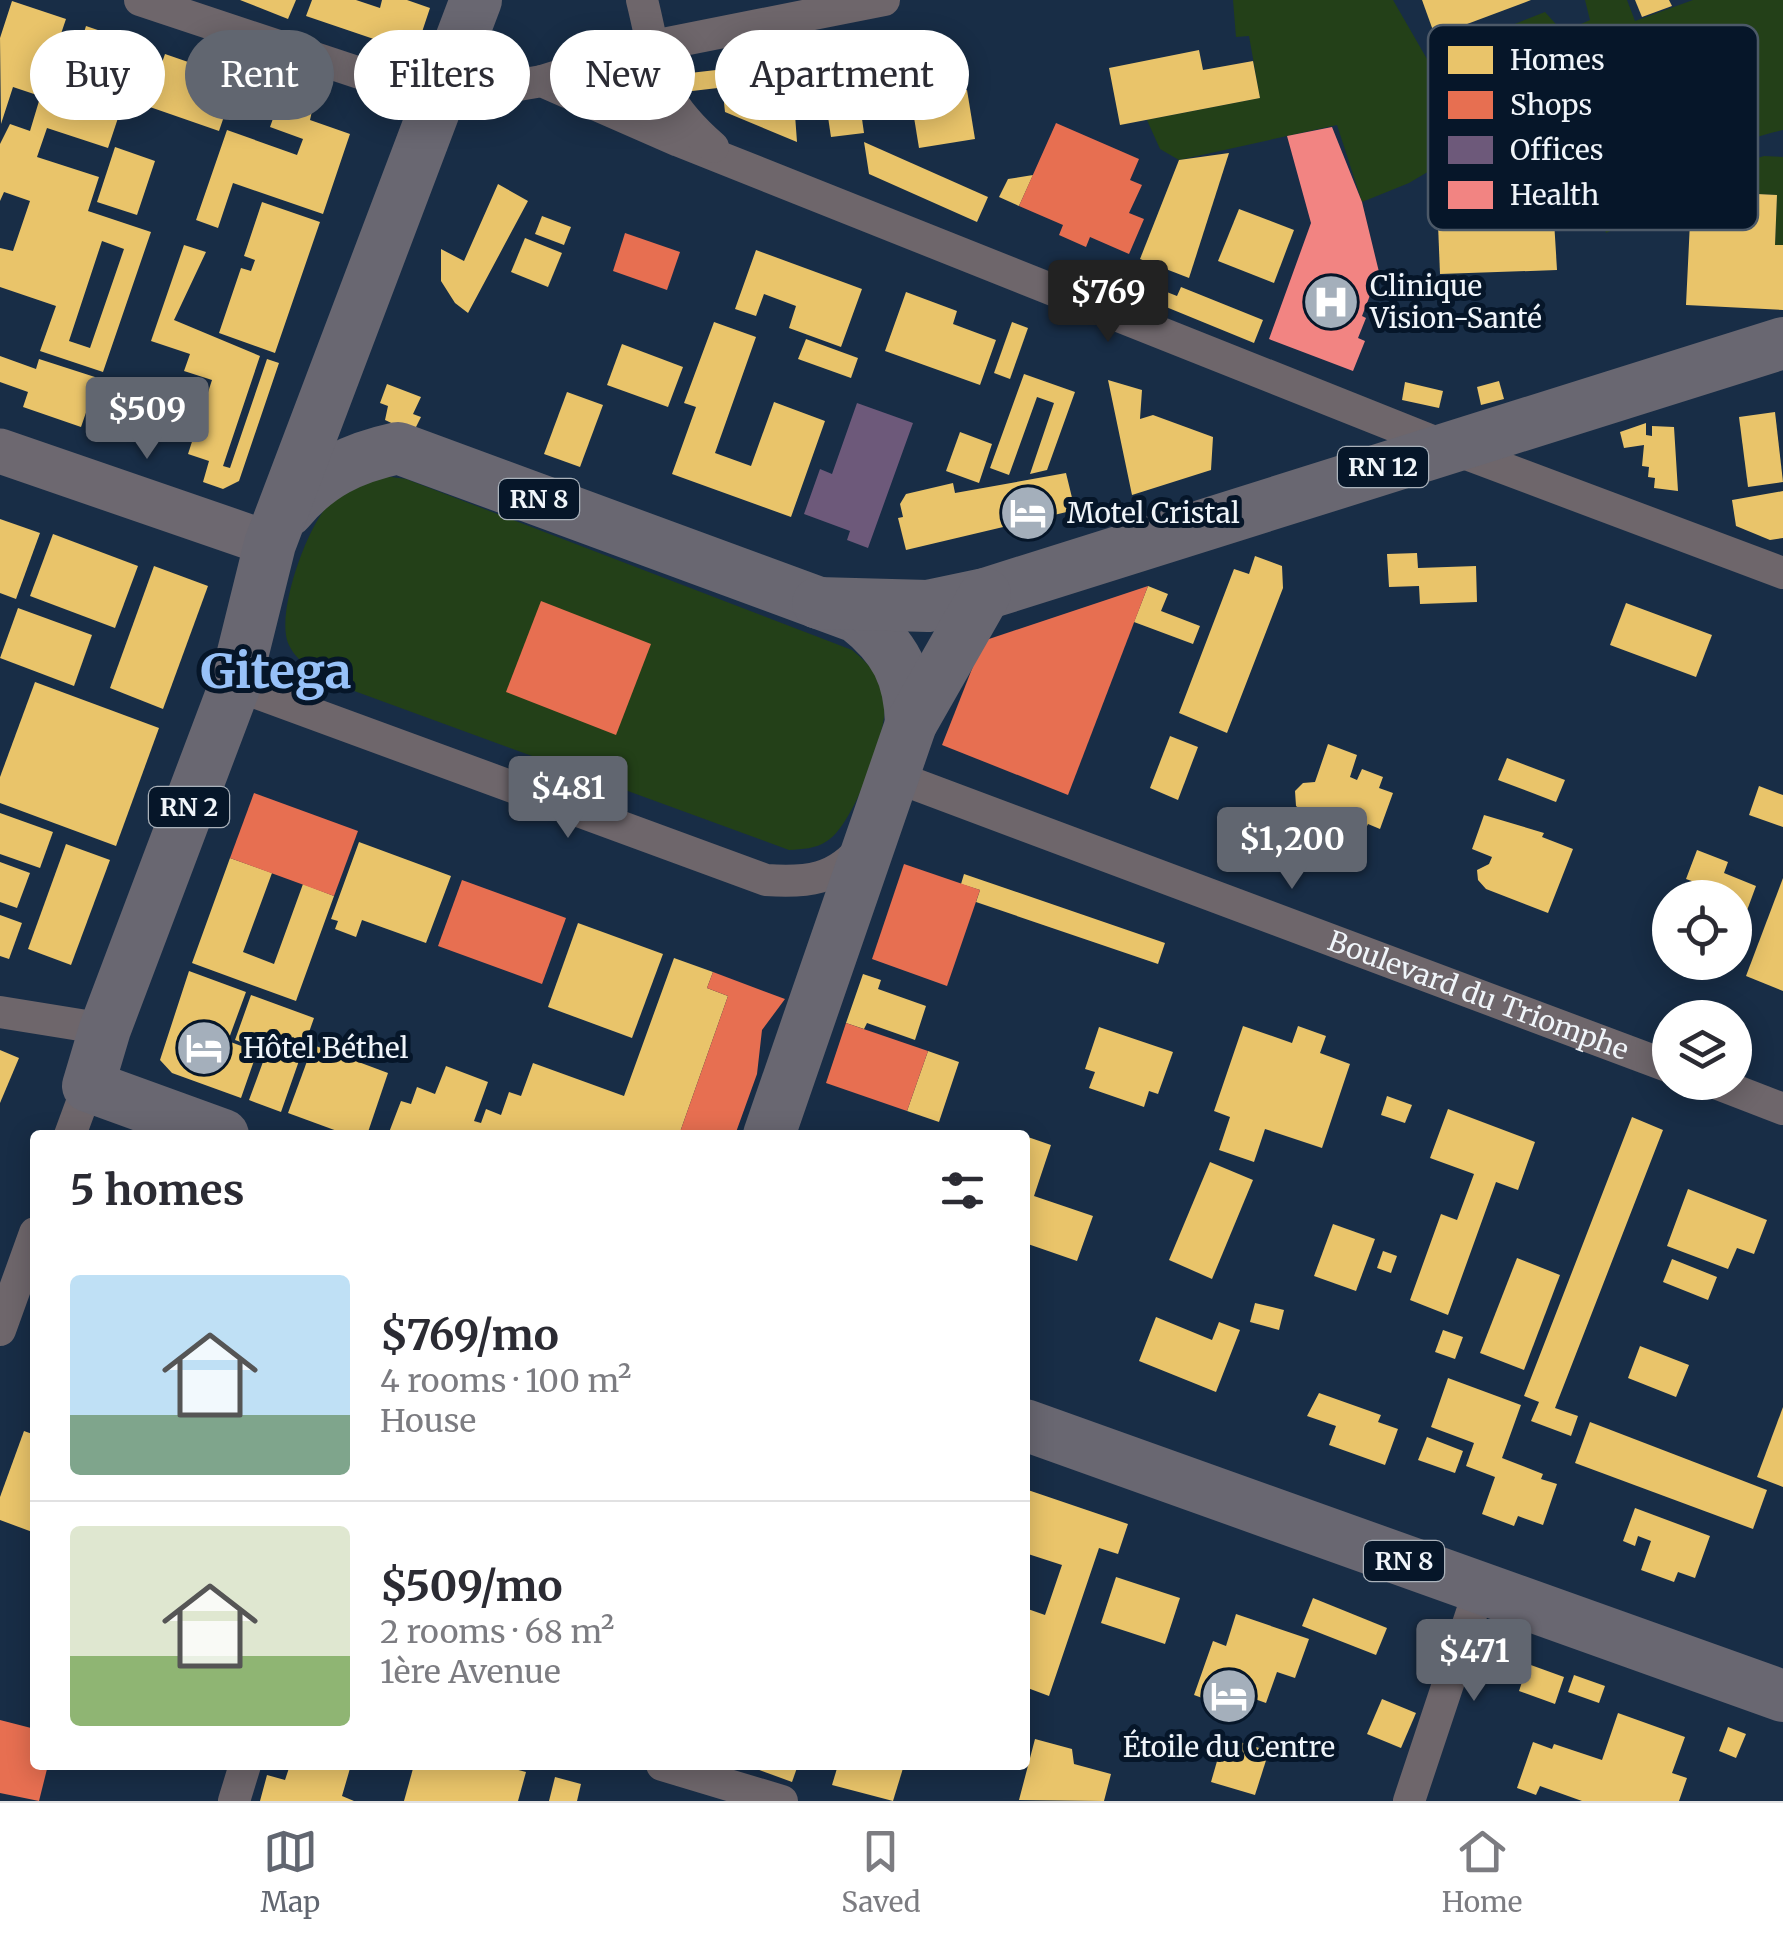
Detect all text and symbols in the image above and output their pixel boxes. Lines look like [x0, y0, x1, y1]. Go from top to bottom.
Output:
legend [1428, 25, 1758, 230]
chip: Buy [30, 30, 165, 120]
chip: Rent [185, 30, 334, 120]
chip: Filters [354, 30, 530, 120]
chip: New [550, 30, 695, 120]
chip: Apartment [715, 30, 969, 120]
text: Homes [1510, 42, 1605, 78]
text: Shops [1510, 87, 1592, 123]
text: Offices [1510, 132, 1604, 168]
text: Health [1510, 177, 1599, 213]
pin: $769 [1049, 260, 1167, 345]
place label: Clinique Vision-Santé [1369, 268, 1542, 336]
text: $769 [1070, 272, 1146, 312]
hospital icon: Clinique Vision-Santé [1301, 272, 1361, 332]
pin: $509 [88, 377, 206, 462]
text: $509 [108, 389, 186, 429]
road number: RN 12 [1338, 447, 1428, 487]
road number: RN 8 [499, 479, 579, 519]
hotel icon: Motel Cristal [998, 483, 1058, 543]
place label: Motel Cristal [1067, 495, 1240, 531]
district label: Gitega [200, 641, 352, 701]
pin: $481 [509, 756, 627, 841]
text: $481 [531, 768, 605, 808]
road number: RN 2 [149, 787, 229, 827]
pin: $1,200 [1211, 807, 1373, 892]
text: $1,200 [1239, 819, 1345, 859]
map controls [1652, 880, 1752, 1100]
button: locate [1652, 880, 1752, 980]
street label: Boulevard du Triomphe [1323, 923, 1634, 1068]
button: layers [1652, 1000, 1752, 1100]
hotel icon: Hôtel Béthel [174, 1018, 234, 1078]
place label: Hôtel Béthel [243, 1030, 409, 1066]
icon: filters [935, 1163, 990, 1218]
text: 5 homes [70, 1164, 244, 1216]
text: $769/mo [380, 1309, 559, 1361]
icon: home [150, 1315, 270, 1435]
text: 4 rooms · 100 m² [380, 1361, 631, 1401]
text: House [380, 1401, 476, 1441]
road number: RN 8 [1364, 1541, 1444, 1581]
text: $509/mo [380, 1560, 563, 1612]
icon: home [150, 1566, 270, 1686]
text: 2 rooms · 68 m² [380, 1612, 614, 1652]
pin: $471 [1415, 1619, 1533, 1704]
text: $471 [1438, 1631, 1510, 1671]
text: 1ère Avenue [380, 1652, 561, 1692]
hotel icon: Étoile du Centre [1199, 1666, 1259, 1726]
place label: Étoile du Centre [1123, 1729, 1335, 1765]
tab: Map [261, 1824, 320, 1920]
tab: Saved [841, 1824, 921, 1920]
tab: Home [1442, 1824, 1522, 1920]

